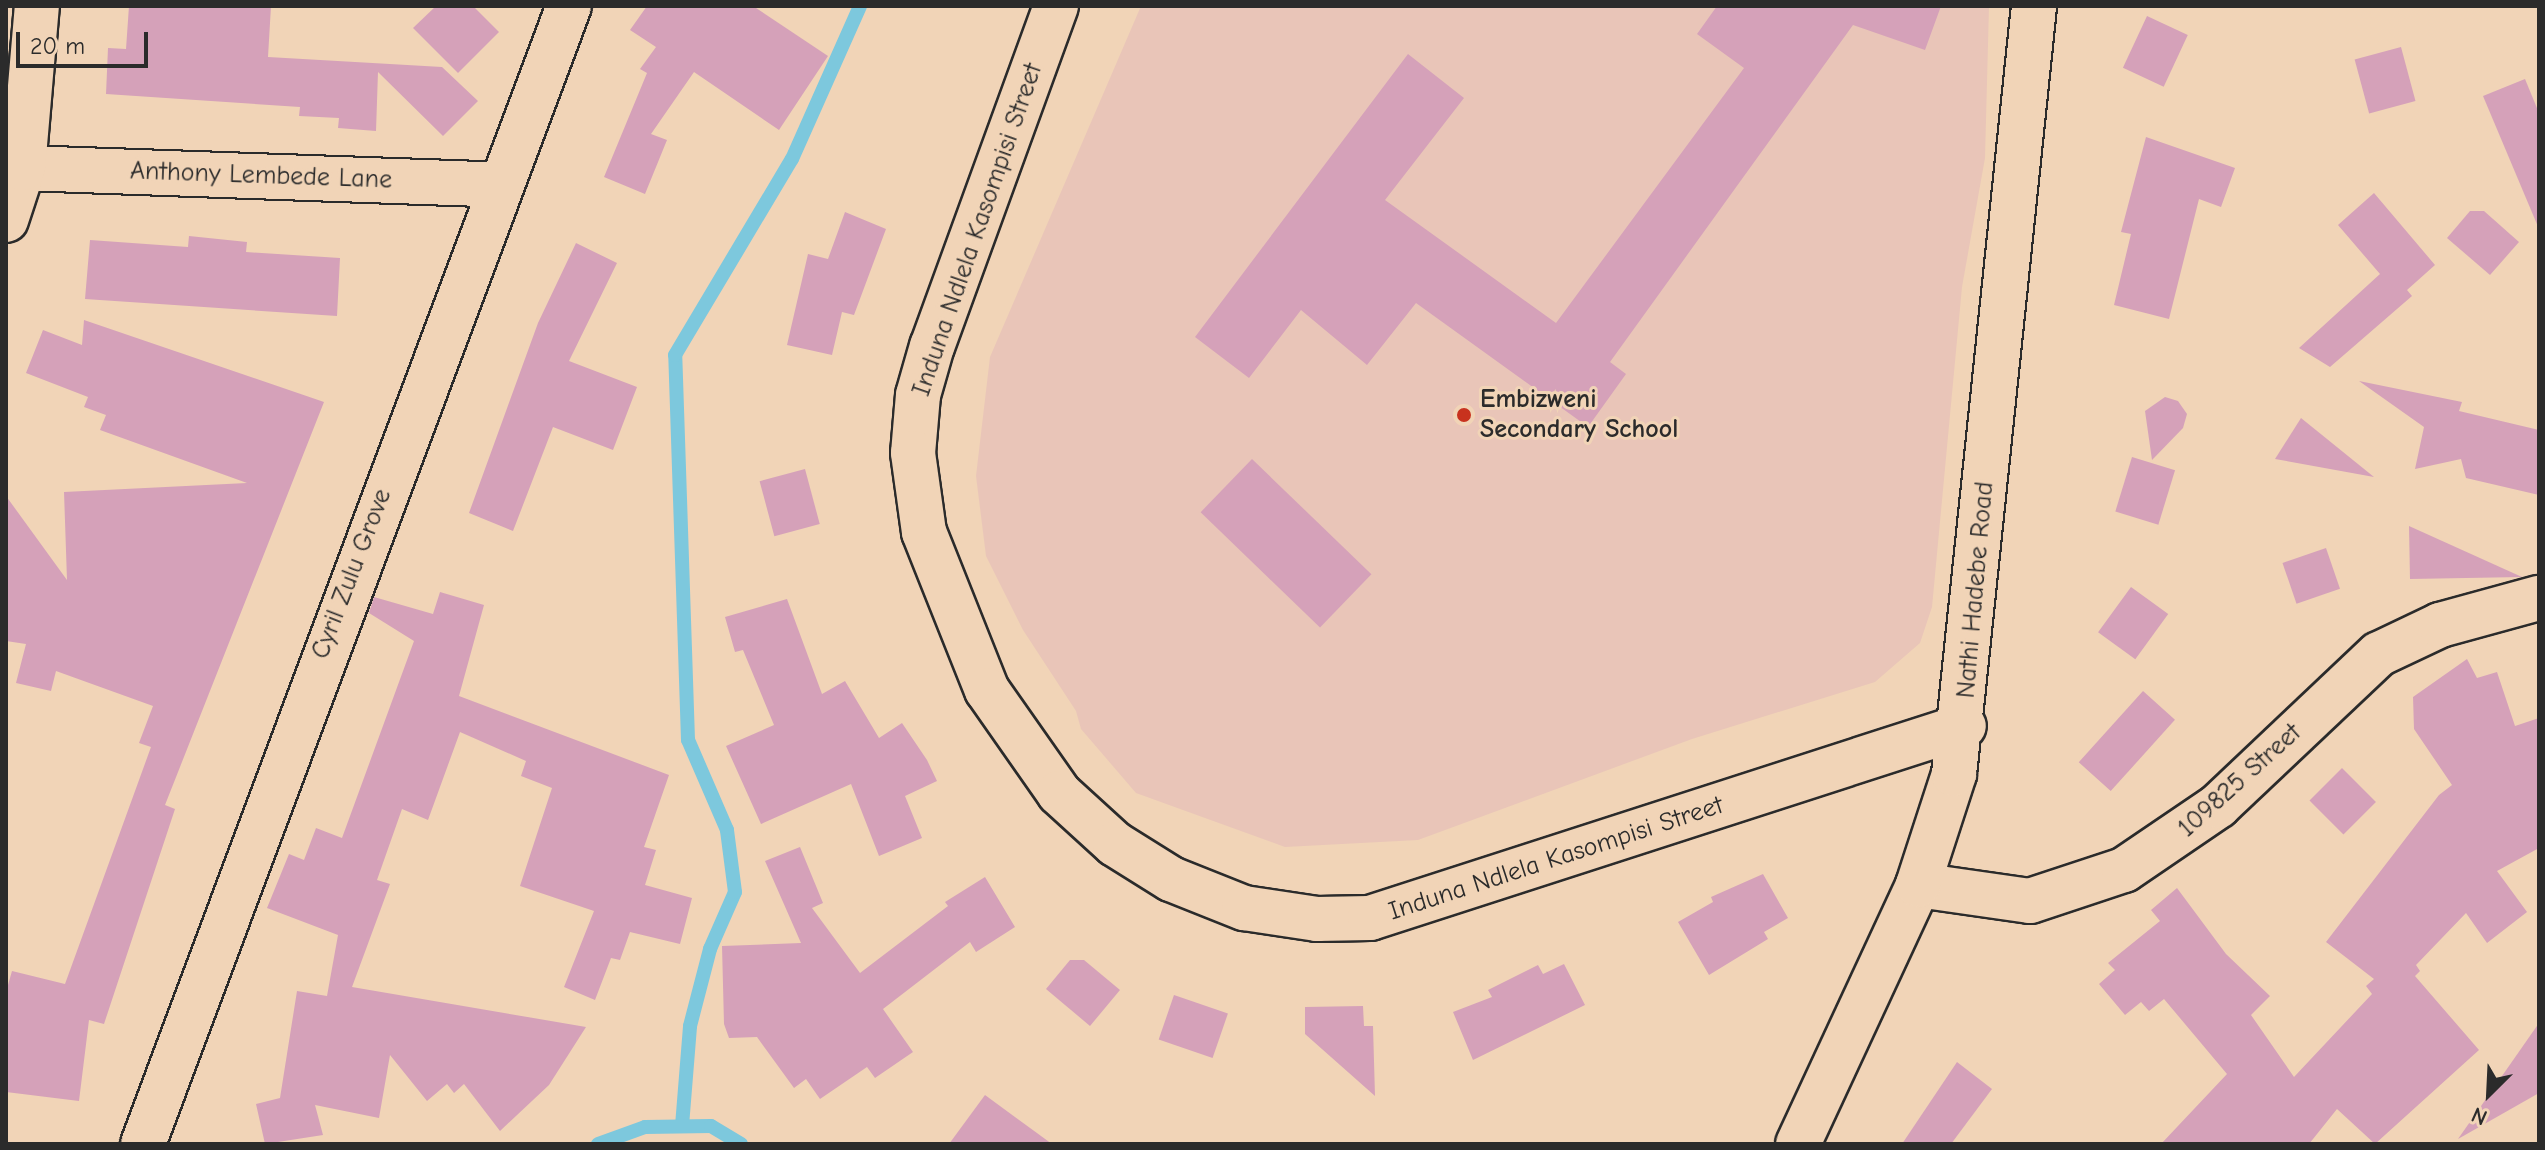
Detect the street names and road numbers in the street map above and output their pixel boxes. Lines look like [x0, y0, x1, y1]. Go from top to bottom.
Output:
street label: Induna Ndlela Kasompisi Street [906, 60, 1050, 400]
street label: Anthony Lembede Lane [129, 156, 393, 196]
street label: Nathi Hadebe Road [1951, 480, 2001, 700]
street label: Cyril Zulu Grove [305, 485, 399, 663]
street label: 109825 Street [2172, 718, 2308, 844]
street label: Induna Ndlela Kasompisi Street [1385, 790, 1727, 928]

